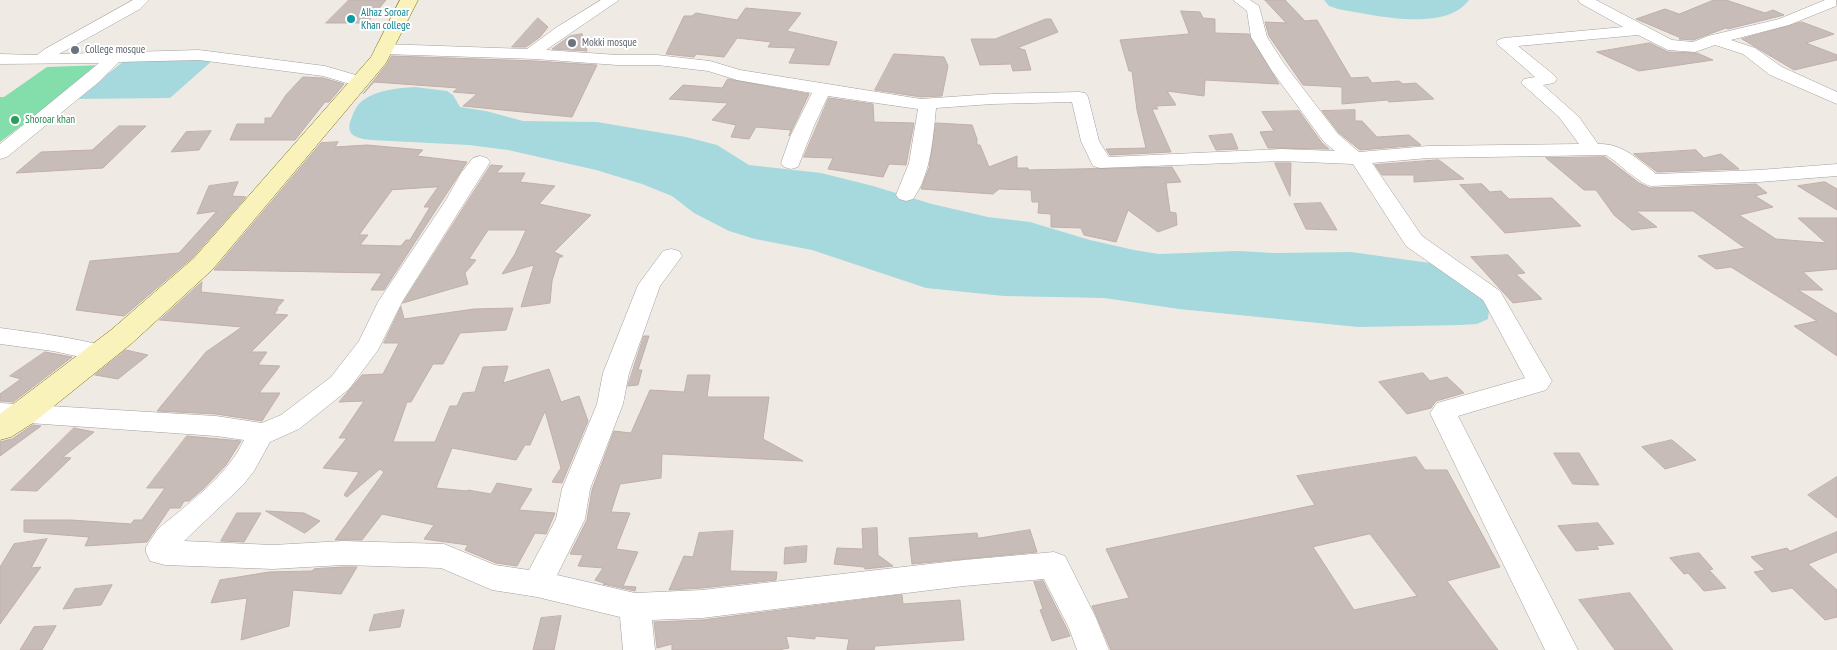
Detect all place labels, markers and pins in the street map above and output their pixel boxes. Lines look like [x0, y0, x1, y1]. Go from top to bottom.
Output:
place label: Alhaz Soroar Khan college [361, 6, 410, 32]
marker: Alhaz Soroar Khan college [345, 13, 357, 25]
place label: Mokki mosque [582, 36, 637, 50]
marker: Mokki mosque [566, 37, 578, 49]
place label: College mosque [85, 43, 145, 57]
marker: College mosque [69, 44, 81, 56]
place label: Shoroar khan [25, 113, 75, 127]
marker: Shoroar khan [9, 114, 21, 126]

